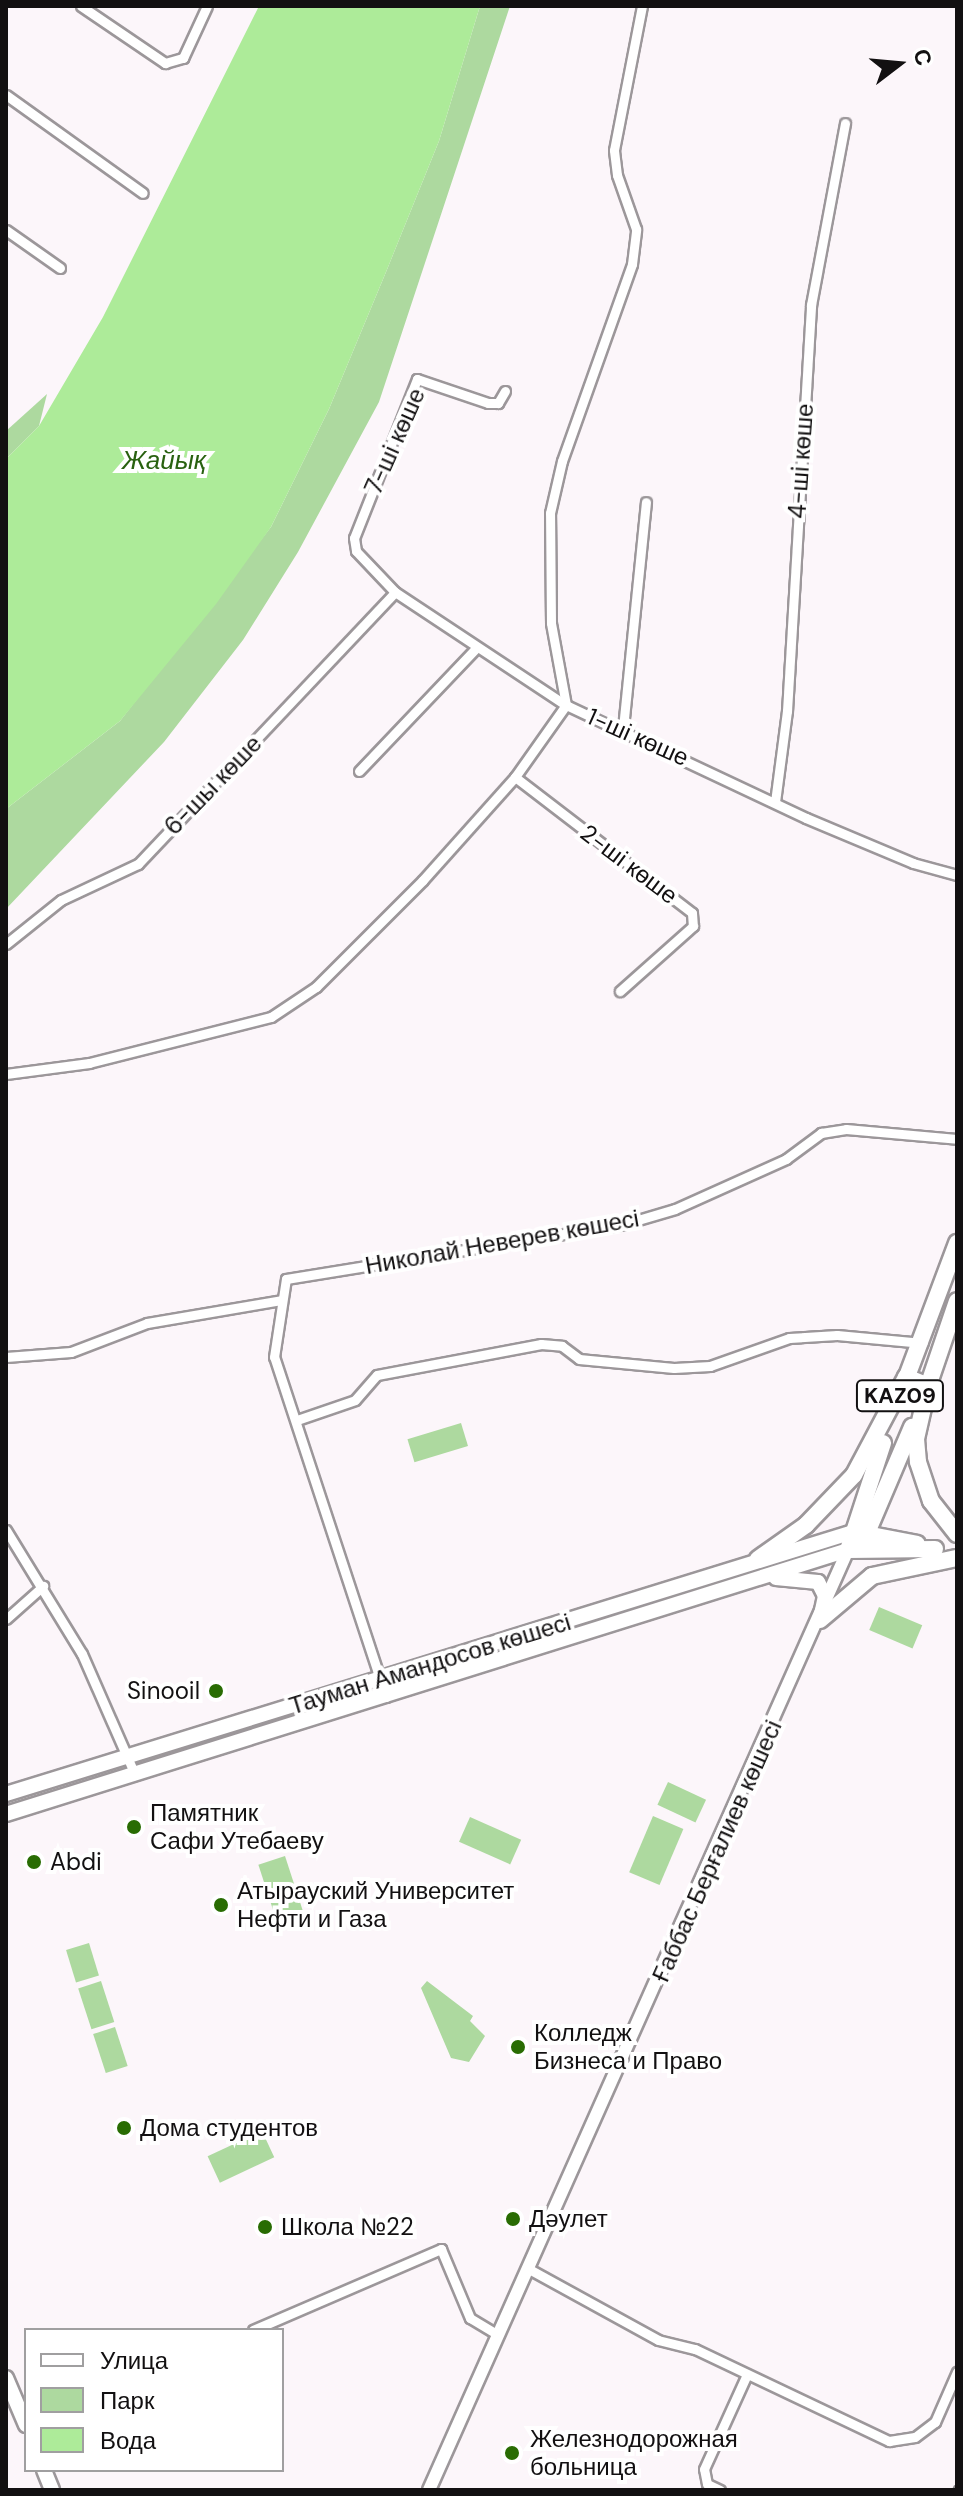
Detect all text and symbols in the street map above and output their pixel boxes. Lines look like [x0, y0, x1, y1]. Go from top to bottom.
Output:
north arrow [859, 24, 939, 104]
text: С [906, 46, 939, 69]
street label: 7-шi көше [359, 384, 431, 498]
street label: 4-шi көше [783, 402, 819, 520]
water label: Жайық [122, 445, 206, 477]
street label: 1-ші көше [583, 702, 693, 772]
street label: 6-шы көше [158, 729, 268, 841]
street label: 2-ші көше [575, 818, 683, 910]
street label: Николай Неверев көшесі [363, 1204, 641, 1280]
road number: KAZ09 [854, 1378, 946, 1414]
street label: Тауман Амандосов көшесі [286, 1607, 574, 1721]
place label: Sinooil [127, 1677, 200, 1705]
marker: Sinooil [207, 1682, 225, 1700]
street label: Ғаббас Берғалиев көшесі [646, 1716, 788, 1986]
place label: Памятник Сафи Утебаеву [150, 1799, 324, 1855]
marker: Памятник Сафи Утебаеву [125, 1818, 143, 1836]
place label: Abdi [50, 1848, 102, 1876]
marker: Abdi [25, 1853, 43, 1871]
place label: Атырауский Университет Нефти и Газа [237, 1877, 514, 1933]
marker: Атырауский Университет Нефти и Газа [212, 1896, 230, 1914]
place label: Колледж Бизнеса и Право [534, 2019, 722, 2075]
marker: Колледж Бизнеса и Право [509, 2038, 527, 2056]
place label: Дома студентов [140, 2114, 318, 2142]
marker: Дома студентов [115, 2119, 133, 2137]
place label: Дәулет [529, 2205, 608, 2233]
marker: Дәулет [504, 2210, 522, 2228]
place label: Школа №22 [281, 2213, 414, 2241]
marker: Школа №22 [256, 2218, 274, 2236]
legend [24, 2328, 284, 2472]
text: Улица [100, 2345, 168, 2376]
text: Парк [100, 2385, 154, 2416]
text: Вода [100, 2425, 156, 2456]
place label: Железнодорожная больница [530, 2425, 738, 2481]
marker: Железнодорожная больница [501, 2442, 523, 2464]

